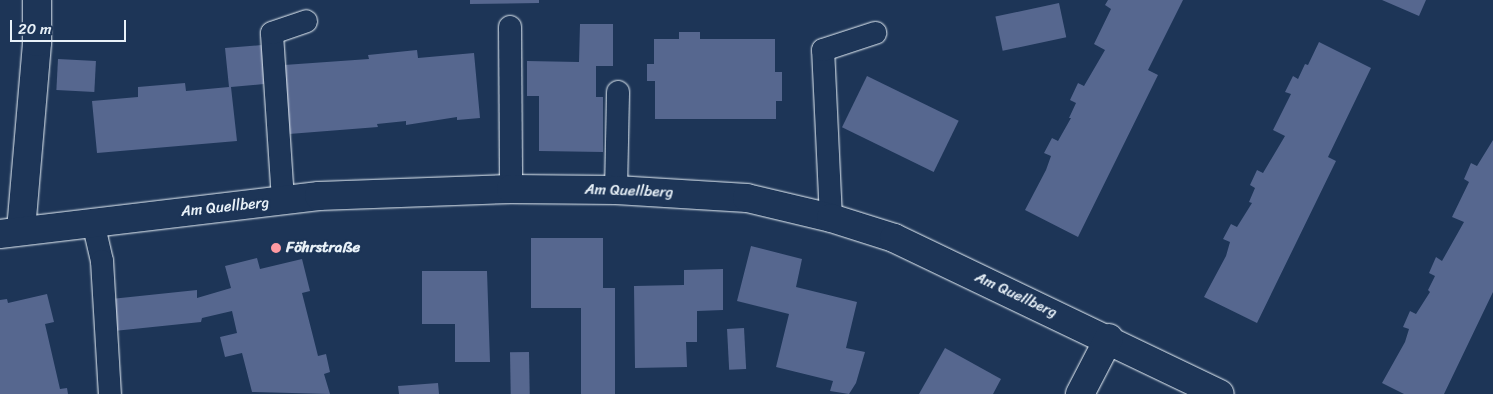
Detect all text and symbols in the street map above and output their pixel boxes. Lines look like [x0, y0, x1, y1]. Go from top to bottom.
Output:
scale bar [12, 10, 129, 42]
text: 20 m [18, 16, 52, 42]
street label: Am Quellberg [585, 180, 673, 202]
street label: Am Quellberg [180, 193, 270, 221]
place label: Föhrstraße [286, 239, 360, 257]
marker: Föhrstraße [270, 242, 282, 254]
street label: Am Quellberg [972, 268, 1060, 322]

